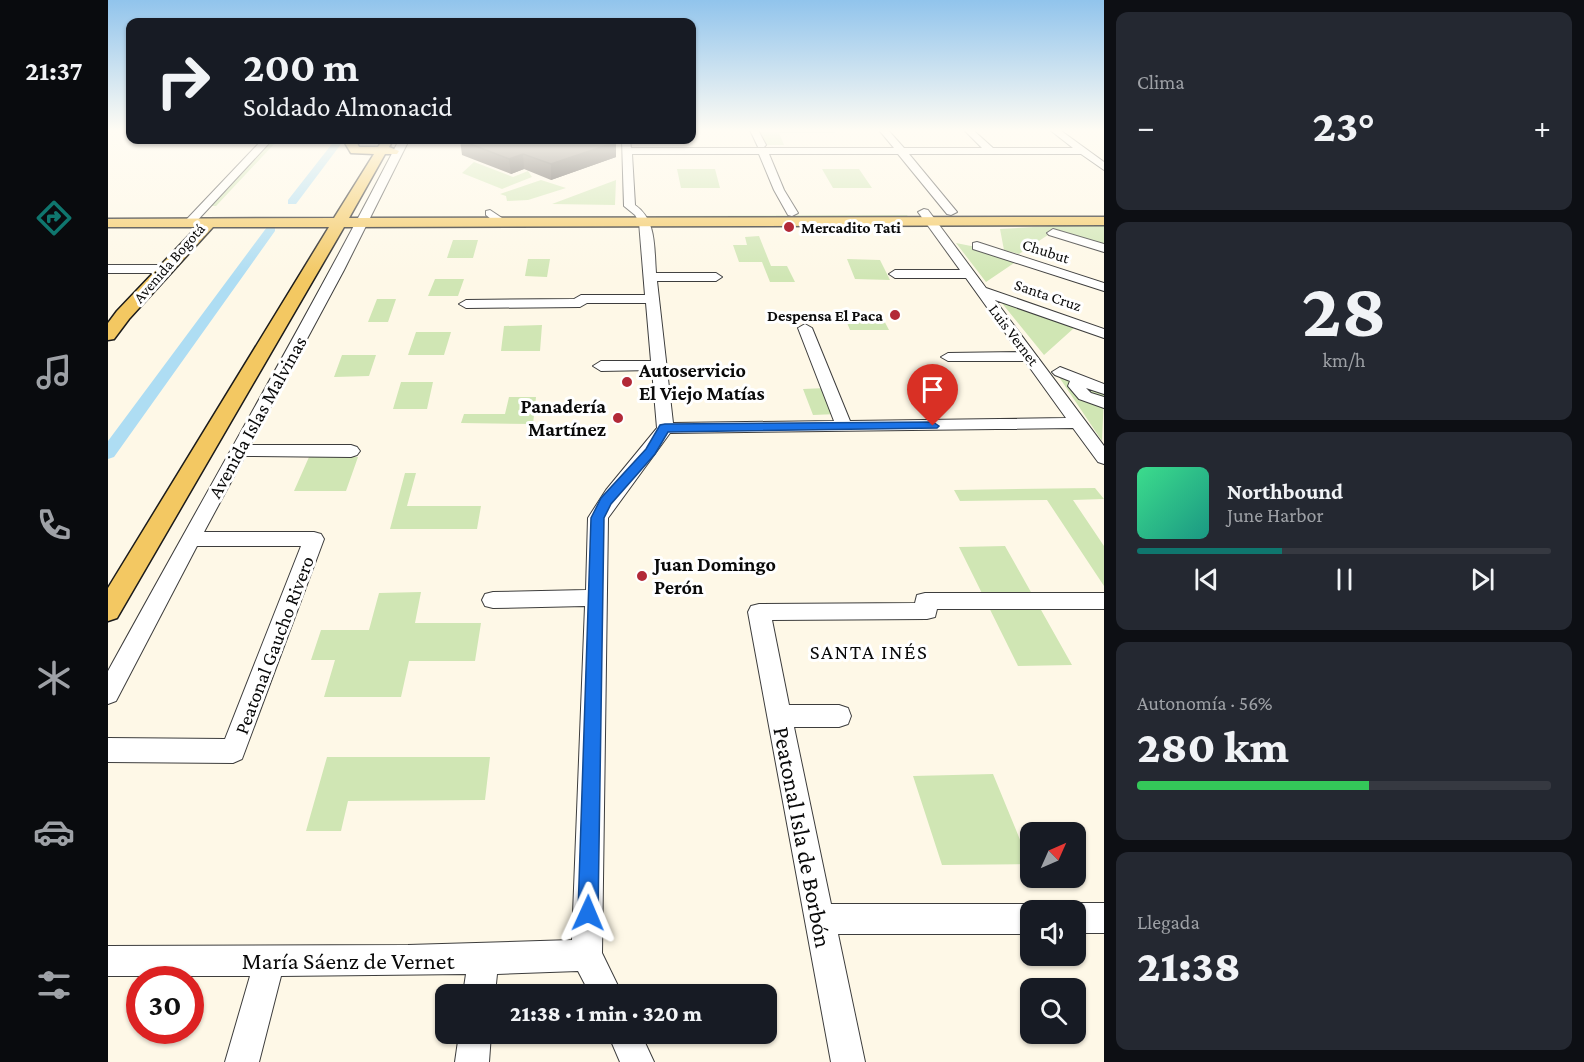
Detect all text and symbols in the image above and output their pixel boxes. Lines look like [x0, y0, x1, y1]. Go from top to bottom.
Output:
icon: right [144, 42, 222, 120]
text: 200 m [243, 43, 359, 90]
text: 21:37 [25, 56, 83, 86]
text: Clima [1137, 71, 1185, 93]
text: Soldado Almonacid [243, 92, 453, 122]
text: 23° [1313, 101, 1375, 151]
text: − [1137, 108, 1154, 145]
text: + [1534, 108, 1551, 145]
icon: directions [33, 197, 75, 239]
street label: Avenida Bogotá [130, 219, 209, 307]
place label: Mercadito Tati [801, 219, 901, 236]
marker: Mercadito Tati [782, 220, 796, 234]
street label: Chubut [1020, 235, 1072, 267]
text: 28 [1301, 266, 1387, 353]
street label: Santa Cruz [1012, 276, 1084, 314]
street label: Luis Vernet [986, 301, 1043, 369]
place label: Despensa El Paca [767, 307, 883, 324]
marker: Despensa El Paca [888, 308, 902, 322]
street label: Avenida Islas Malvinas [203, 332, 311, 502]
text: km/h [1322, 349, 1366, 371]
icon: music [33, 351, 75, 393]
place label: Autoservicio El Viejo Matías [638, 359, 765, 405]
pin [907, 364, 958, 426]
icon: arrive [916, 373, 949, 406]
marker: Autoservicio El Viejo Matías [620, 375, 634, 389]
place label: Panadería Martínez [520, 395, 606, 440]
marker: Panadería Martínez [611, 411, 625, 425]
text: Northbound [1227, 479, 1343, 504]
icon: phone [33, 504, 75, 546]
text: June Harbor [1227, 504, 1324, 526]
street label: Peatonal Gaucho Rivero [230, 553, 318, 737]
place label: Juan Domingo Perón [652, 553, 776, 598]
icon: previous [1190, 563, 1223, 596]
icon: pause [1328, 563, 1361, 596]
icon: next [1466, 563, 1499, 596]
marker: Juan Domingo Perón [635, 569, 649, 583]
district label: SANTA INÉS [810, 640, 928, 664]
icon: climate [33, 657, 75, 699]
text: Autonomía · 56% [1137, 692, 1273, 714]
text: 280 km [1137, 722, 1289, 772]
street label: Peatonal Isla de Borbón [768, 724, 838, 950]
icon: car [33, 811, 75, 853]
north arrow [1020, 822, 1086, 888]
map controls [1020, 822, 1086, 1044]
position arrow [556, 881, 620, 945]
button: sound [1020, 900, 1086, 966]
text: Llegada [1137, 911, 1200, 933]
text: 21:38 [1137, 941, 1241, 991]
street label: María Sáenz de Vernet [242, 947, 455, 974]
icon: filters [33, 964, 75, 1006]
speed limit sign: 30 [126, 966, 204, 1044]
button: search [1020, 978, 1086, 1044]
text: 21:38 · 1 min · 320 m [510, 1001, 702, 1026]

